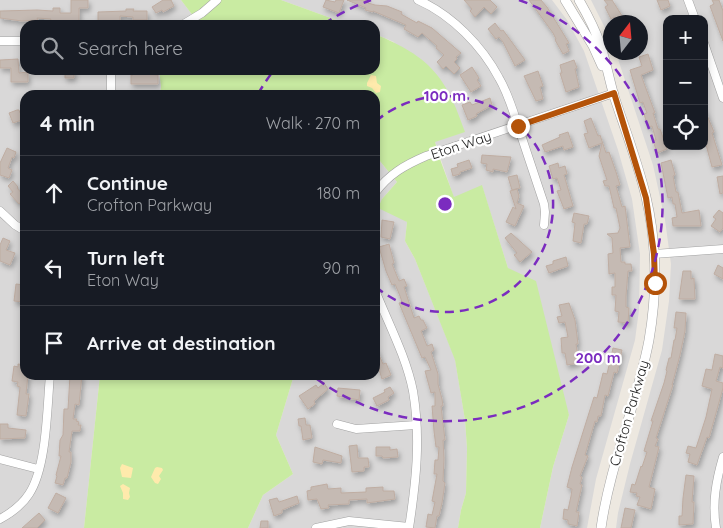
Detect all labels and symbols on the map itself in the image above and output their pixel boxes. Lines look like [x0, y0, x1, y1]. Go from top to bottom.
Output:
north arrow [603, 15, 648, 60]
text: 100 m [424, 86, 466, 105]
route end [507, 115, 530, 138]
street label: Eton Way [428, 127, 494, 163]
centre of rings [436, 195, 454, 213]
route start [644, 272, 667, 295]
text: 200 m [576, 348, 621, 367]
street label: Crofton Parkway [605, 358, 653, 468]

